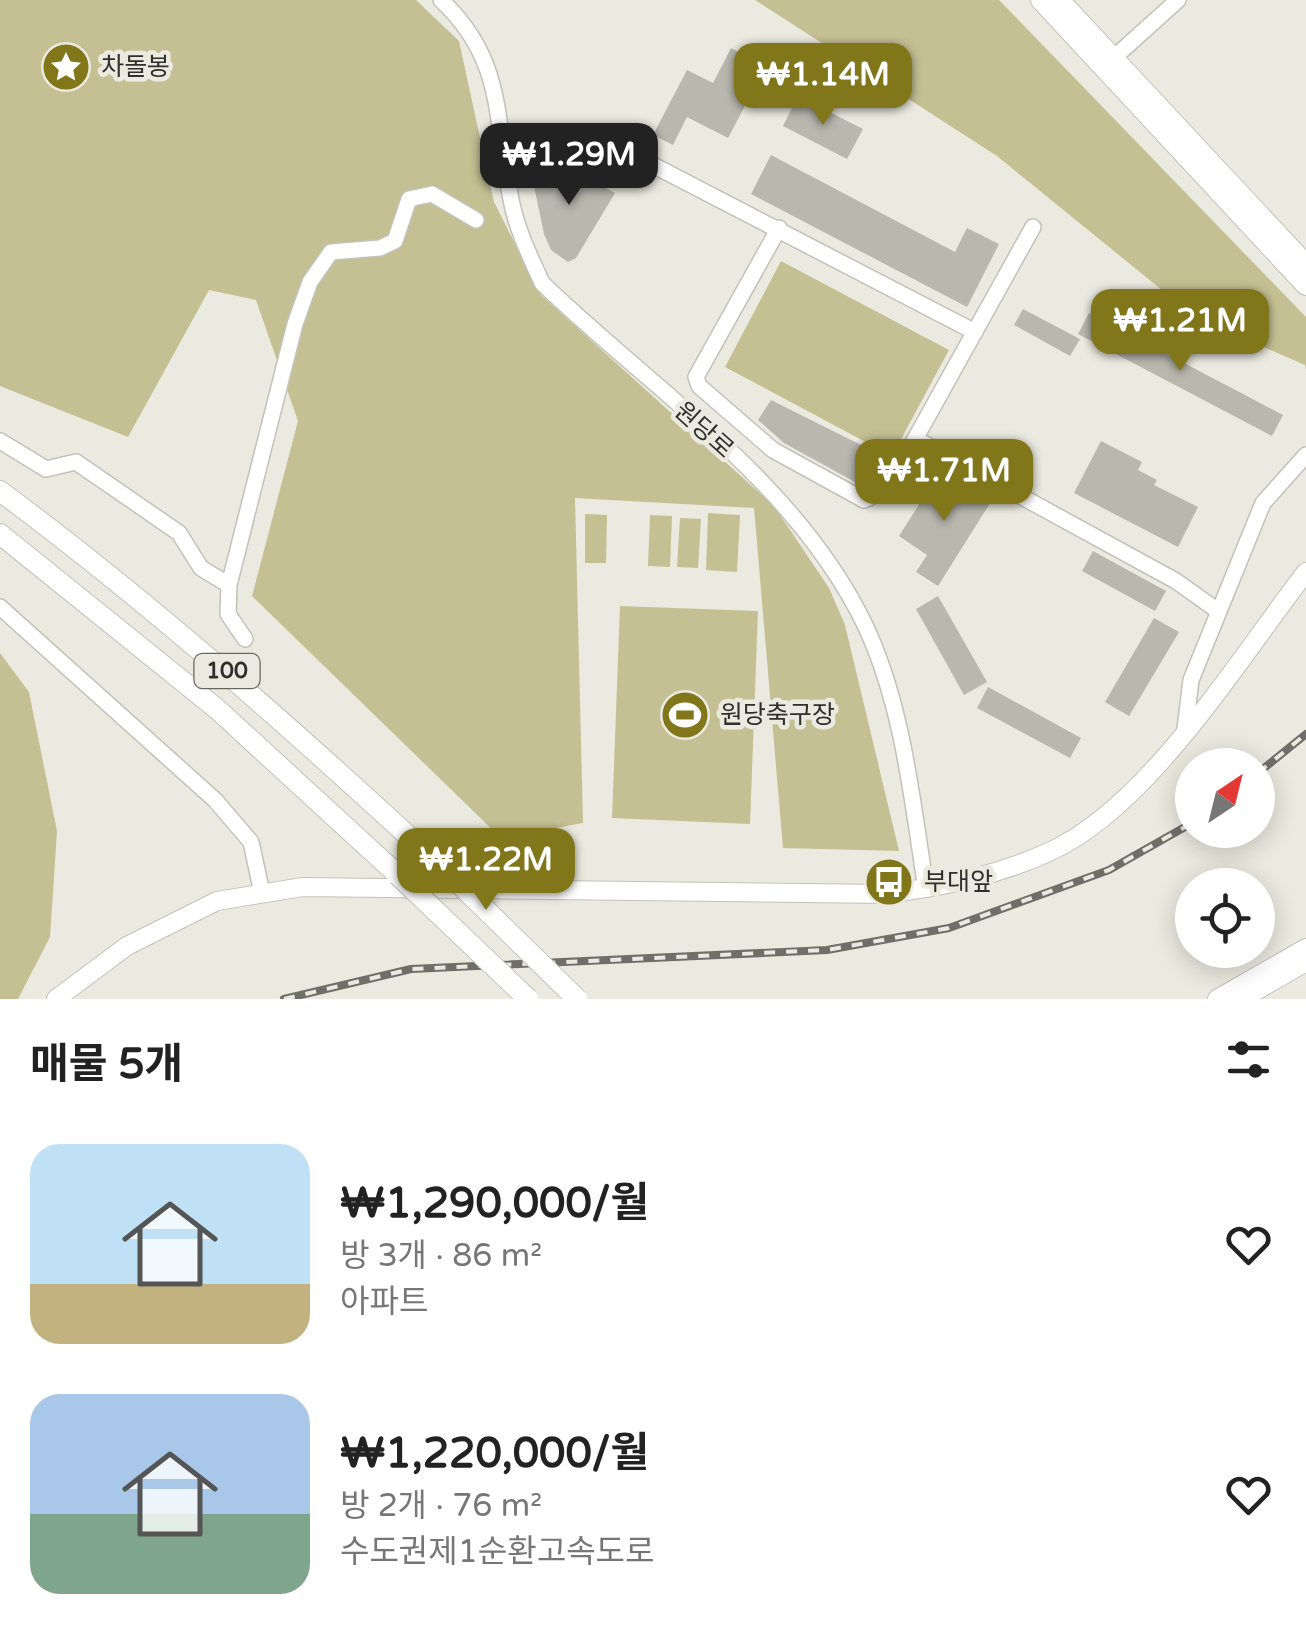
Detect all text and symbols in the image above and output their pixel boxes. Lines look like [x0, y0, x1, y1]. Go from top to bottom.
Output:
place icon: 차돌봉 [40, 41, 92, 93]
pin: ₩1.14M [742, 43, 904, 128]
place label: 차돌봉 [101, 52, 170, 82]
text: ₩1.14M [756, 56, 890, 94]
pin: ₩1.29M [488, 123, 650, 208]
text: ₩1.29M [502, 136, 636, 174]
pin: ₩1.21M [1099, 289, 1261, 374]
text: ₩1.21M [1113, 302, 1247, 340]
street label: 원당로 [668, 396, 740, 464]
pin: ₩1.71M [863, 439, 1025, 524]
text: ₩1.71M [877, 452, 1011, 490]
road number: 100 [194, 654, 260, 688]
sports icon: 원당축구장 [659, 689, 711, 741]
place label: 원당축구장 [720, 700, 835, 730]
north arrow [1175, 748, 1275, 848]
map controls [1175, 748, 1275, 968]
pin: ₩1.22M [405, 828, 567, 913]
text: ₩1.22M [419, 841, 553, 879]
bus stop icon: 부대앞 [863, 856, 915, 908]
place label: 부대앞 [924, 867, 993, 897]
button: locate [1175, 868, 1275, 968]
icon: filters [1221, 1032, 1276, 1087]
text: 매물 5개 [30, 1039, 183, 1090]
text: ₩1,290,000/월 [340, 1178, 649, 1229]
icon: home [110, 1184, 230, 1304]
icon: heart [1221, 1217, 1276, 1272]
text: 방 3개 · 86 m² [340, 1237, 542, 1275]
text: 아파트 [340, 1283, 428, 1321]
text: ₩1,220,000/월 [340, 1428, 649, 1479]
icon: home [110, 1434, 230, 1554]
icon: heart [1221, 1467, 1276, 1522]
text: 방 2개 · 76 m² [340, 1487, 542, 1525]
text: 수도권제1순환고속도로 [340, 1533, 655, 1571]

